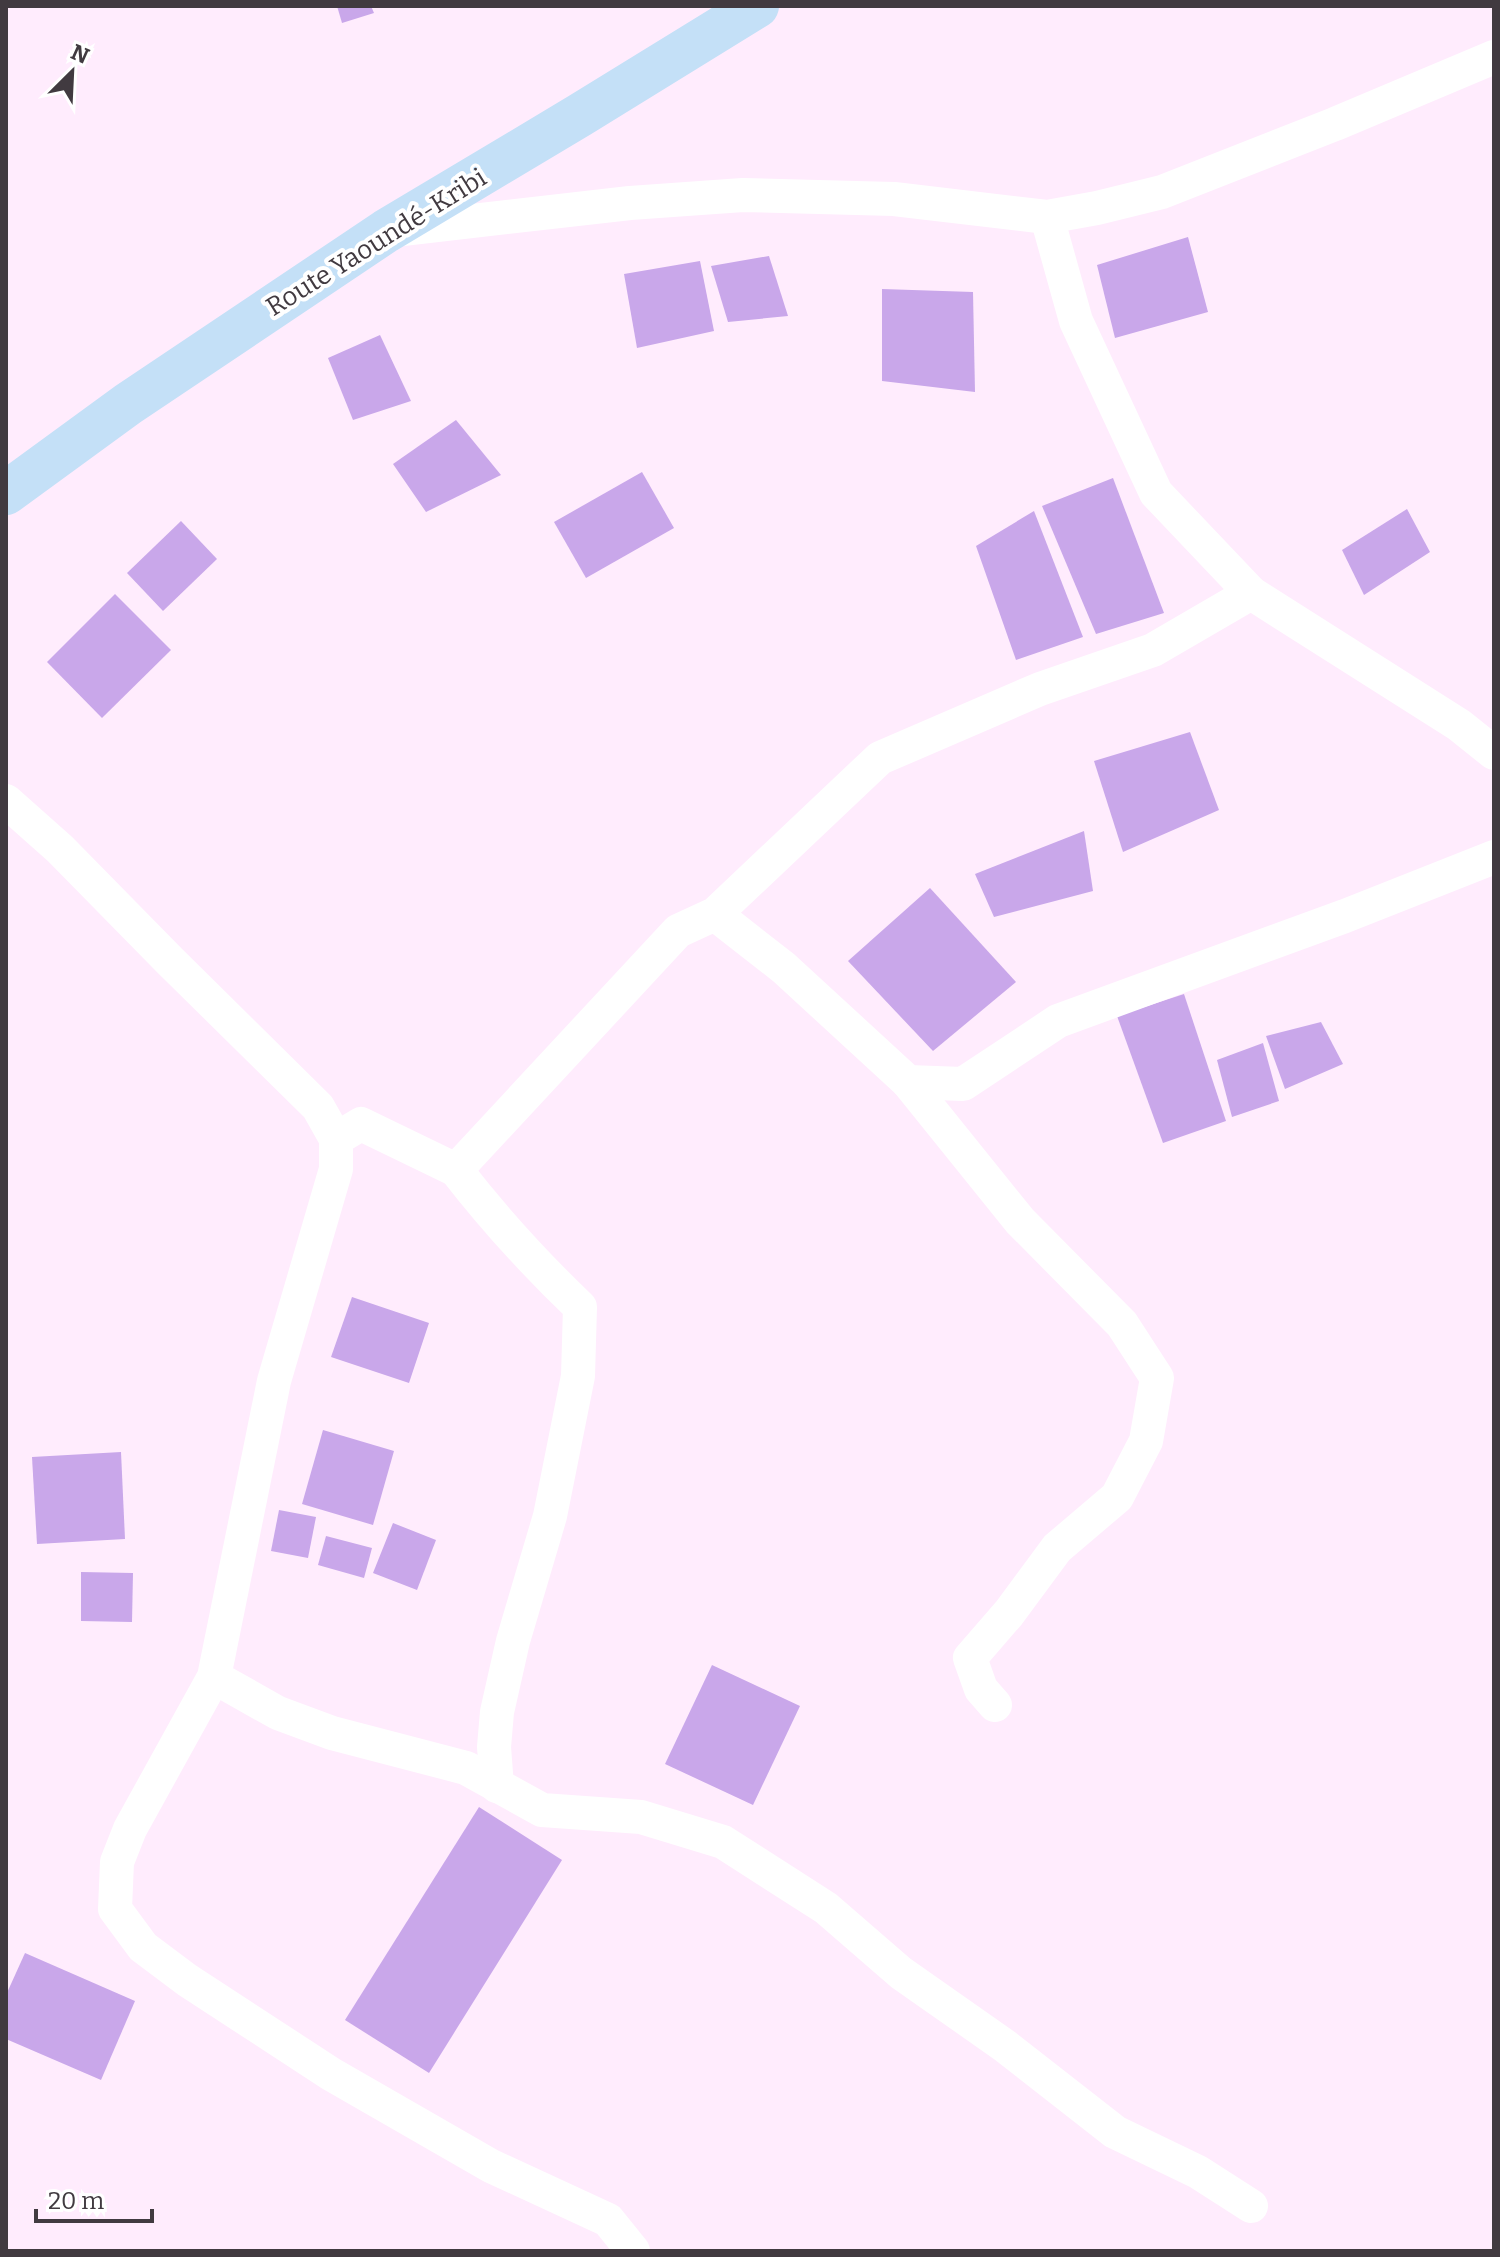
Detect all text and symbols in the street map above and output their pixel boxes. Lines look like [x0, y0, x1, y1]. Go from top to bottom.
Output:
north arrow [32, 32, 112, 112]
text: N [67, 38, 93, 70]
street label: Route Yaoundé-Kribi [261, 162, 492, 323]
scale bar [36, 2173, 152, 2223]
text: 20 m [48, 2187, 104, 2215]

